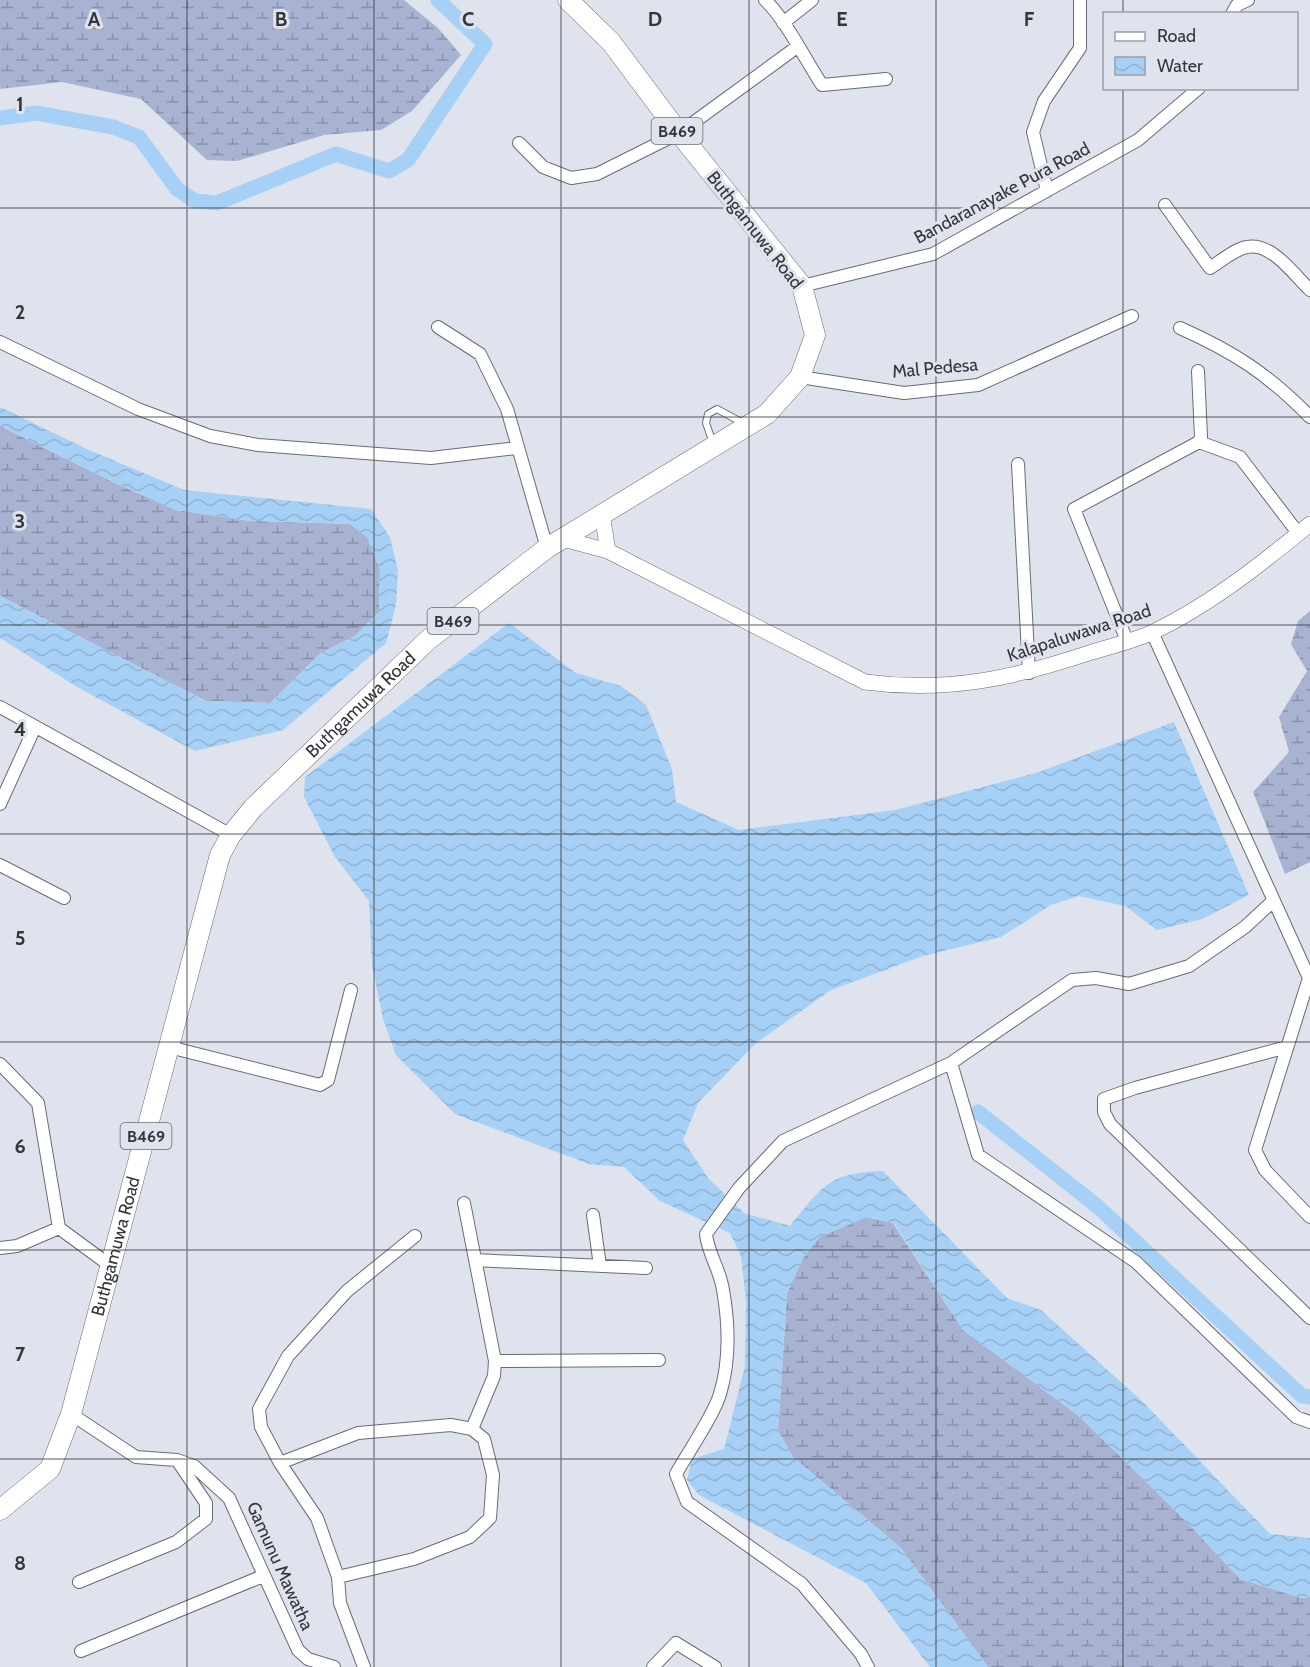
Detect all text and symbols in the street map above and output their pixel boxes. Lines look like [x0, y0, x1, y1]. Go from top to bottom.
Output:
text: A [88, 7, 101, 31]
text: B [275, 7, 287, 31]
text: C [462, 7, 474, 31]
text: D [648, 7, 662, 31]
text: E [836, 7, 848, 31]
text: F [1024, 7, 1035, 31]
legend [1103, 12, 1298, 90]
text: Road [1157, 25, 1196, 47]
text: Water [1157, 55, 1203, 77]
text: 1 [16, 92, 24, 116]
road number: B469 [652, 118, 702, 144]
street label: Bandaranayake Pura Road [910, 137, 1094, 249]
street label: Buthgamuwa Road [702, 167, 808, 293]
text: 2 [15, 300, 25, 324]
street label: Mal Pedesa [891, 353, 979, 383]
text: 3 [15, 509, 25, 533]
street label: Kalapaluwawa Road [1004, 599, 1154, 667]
road number: B469 [428, 608, 478, 634]
street label: Buthgamuwa Road [301, 647, 420, 762]
text: 4 [14, 717, 26, 741]
text: 5 [15, 926, 25, 950]
road number: B469 [120, 1123, 172, 1149]
text: 6 [14, 1134, 26, 1158]
street label: Buthgamuwa Road [87, 1174, 145, 1319]
text: 7 [15, 1342, 26, 1366]
street label: Gamunu Mawatha [242, 1498, 318, 1634]
text: 8 [14, 1551, 26, 1575]

